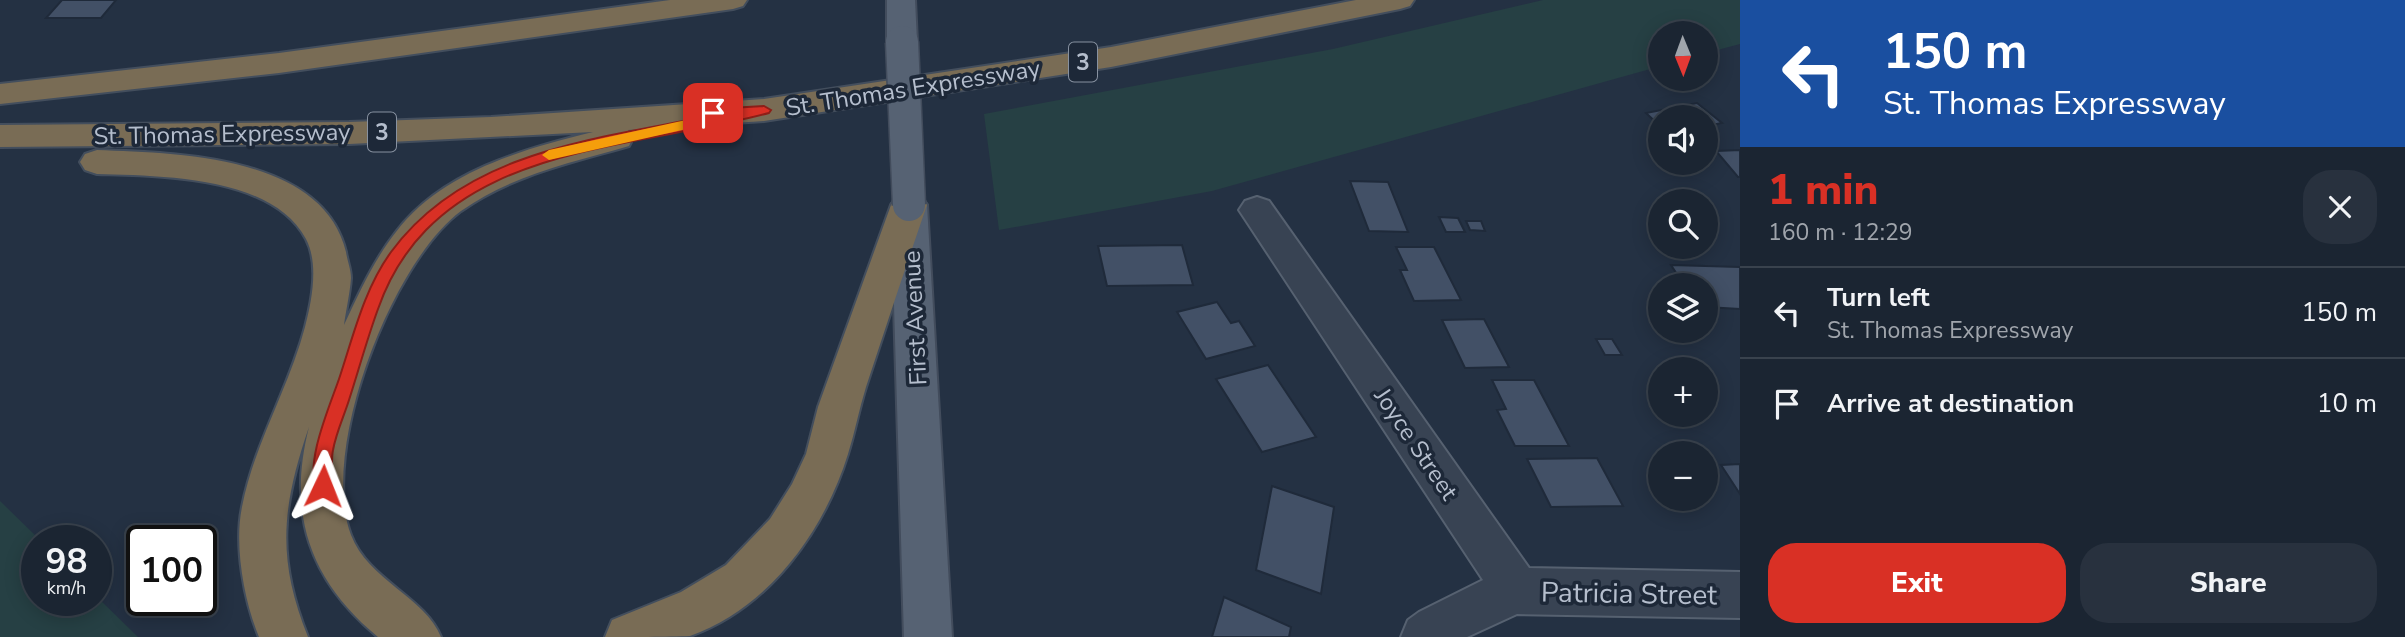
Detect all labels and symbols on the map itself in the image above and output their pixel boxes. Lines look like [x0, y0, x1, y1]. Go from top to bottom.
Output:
north arrow [1648, 21, 1718, 91]
road number: 3 [1069, 43, 1097, 82]
street label: St. Thomas Expressway [784, 52, 1043, 124]
pin [683, 83, 743, 143]
road number: 3 [368, 113, 396, 152]
street label: St. Thomas Expressway [93, 116, 351, 152]
street label: First Avenue [895, 250, 935, 386]
street label: Joyce Street [1366, 381, 1465, 507]
position arrow [286, 449, 360, 523]
speed limit sign: 100 [126, 525, 217, 616]
street label: Patricia Street [1541, 573, 1718, 615]

